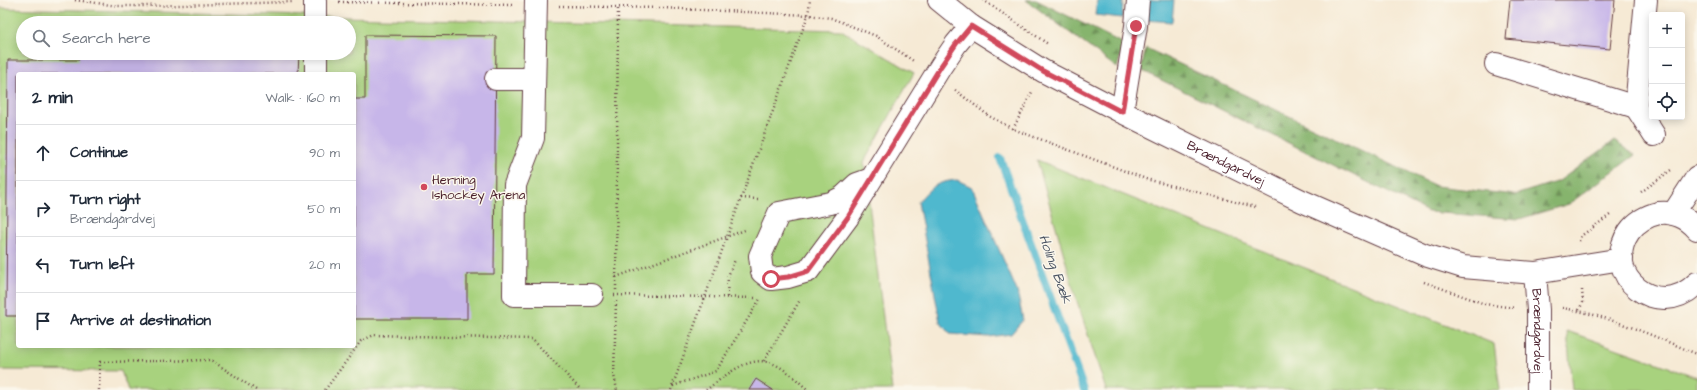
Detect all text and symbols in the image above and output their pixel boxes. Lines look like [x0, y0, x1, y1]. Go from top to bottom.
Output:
map controls [1649, 12, 1685, 120]
button: + [1649, 12, 1685, 48]
search box [16, 16, 356, 60]
route end [1127, 17, 1145, 35]
icon: search [30, 27, 52, 49]
text: Search here [62, 28, 151, 49]
button: − [1649, 48, 1685, 84]
button: locate [1649, 84, 1685, 120]
text: 2 min [32, 86, 73, 110]
text: Walk · 160 m [266, 89, 340, 107]
street label: Brændgårdvej [1184, 136, 1269, 191]
icon: ahead [32, 142, 54, 164]
text: Continue [70, 142, 128, 163]
text: 90 m [309, 144, 340, 162]
place label: Herning Ishockey Arena [432, 171, 526, 205]
marker: Herning Ishockey Arena [419, 182, 429, 192]
text: Turn right [70, 189, 141, 210]
icon: right [32, 198, 54, 220]
text: 50 m [307, 200, 340, 218]
text: Brændgårdvej [70, 210, 155, 228]
water label: Holing Bæk [1033, 232, 1077, 307]
icon: left [32, 254, 54, 276]
text: Turn left [70, 254, 134, 275]
text: 20 m [309, 256, 340, 274]
route start [762, 270, 780, 288]
street label: Brændgårdvej [1527, 288, 1547, 374]
icon: arrive [32, 310, 54, 332]
text: Arrive at destination [70, 310, 211, 331]

